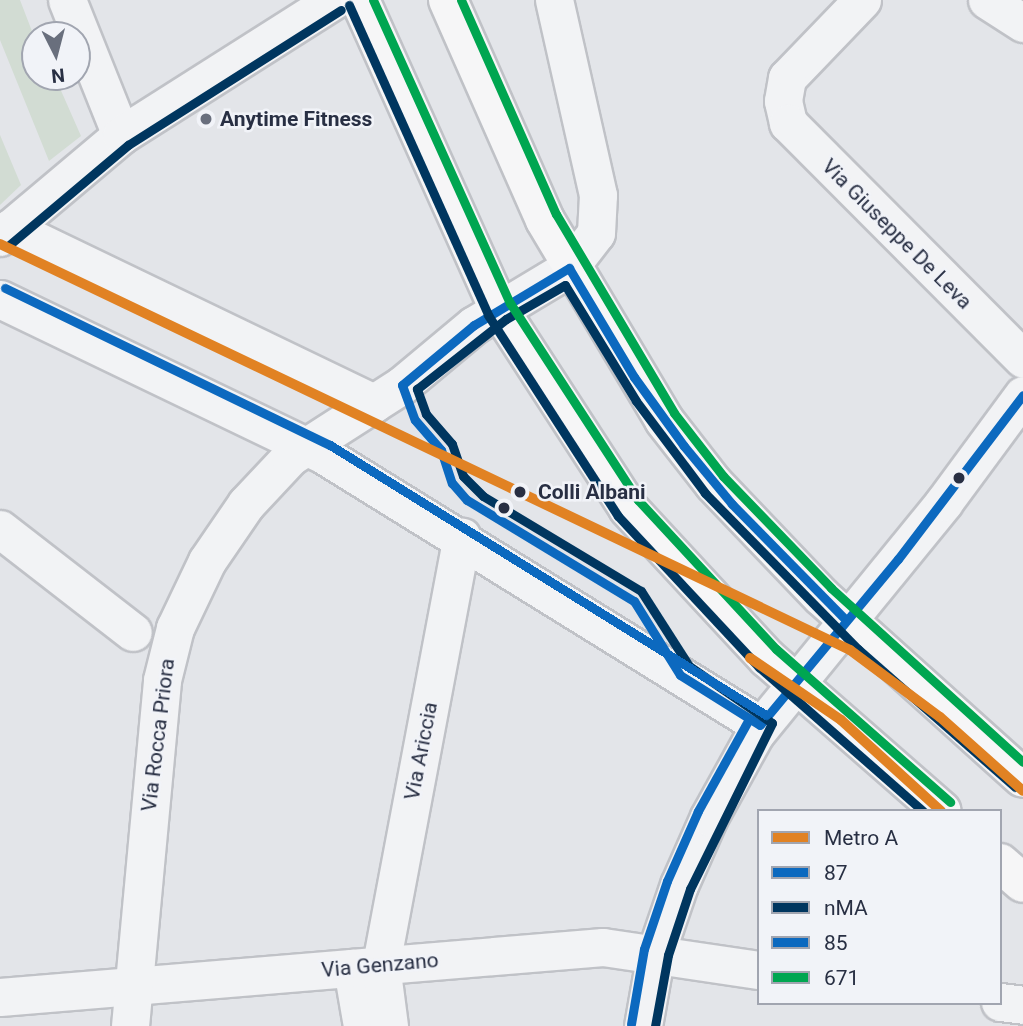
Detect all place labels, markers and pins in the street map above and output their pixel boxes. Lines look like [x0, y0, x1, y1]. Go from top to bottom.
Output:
place label: Anytime Fitness [220, 106, 372, 132]
marker: Anytime Fitness [198, 111, 214, 127]
unlabelled marker [952, 471, 966, 485]
place label: Colli Albani [538, 479, 646, 505]
marker: Colli Albani [509, 481, 531, 503]
unlabelled marker [497, 501, 511, 515]

